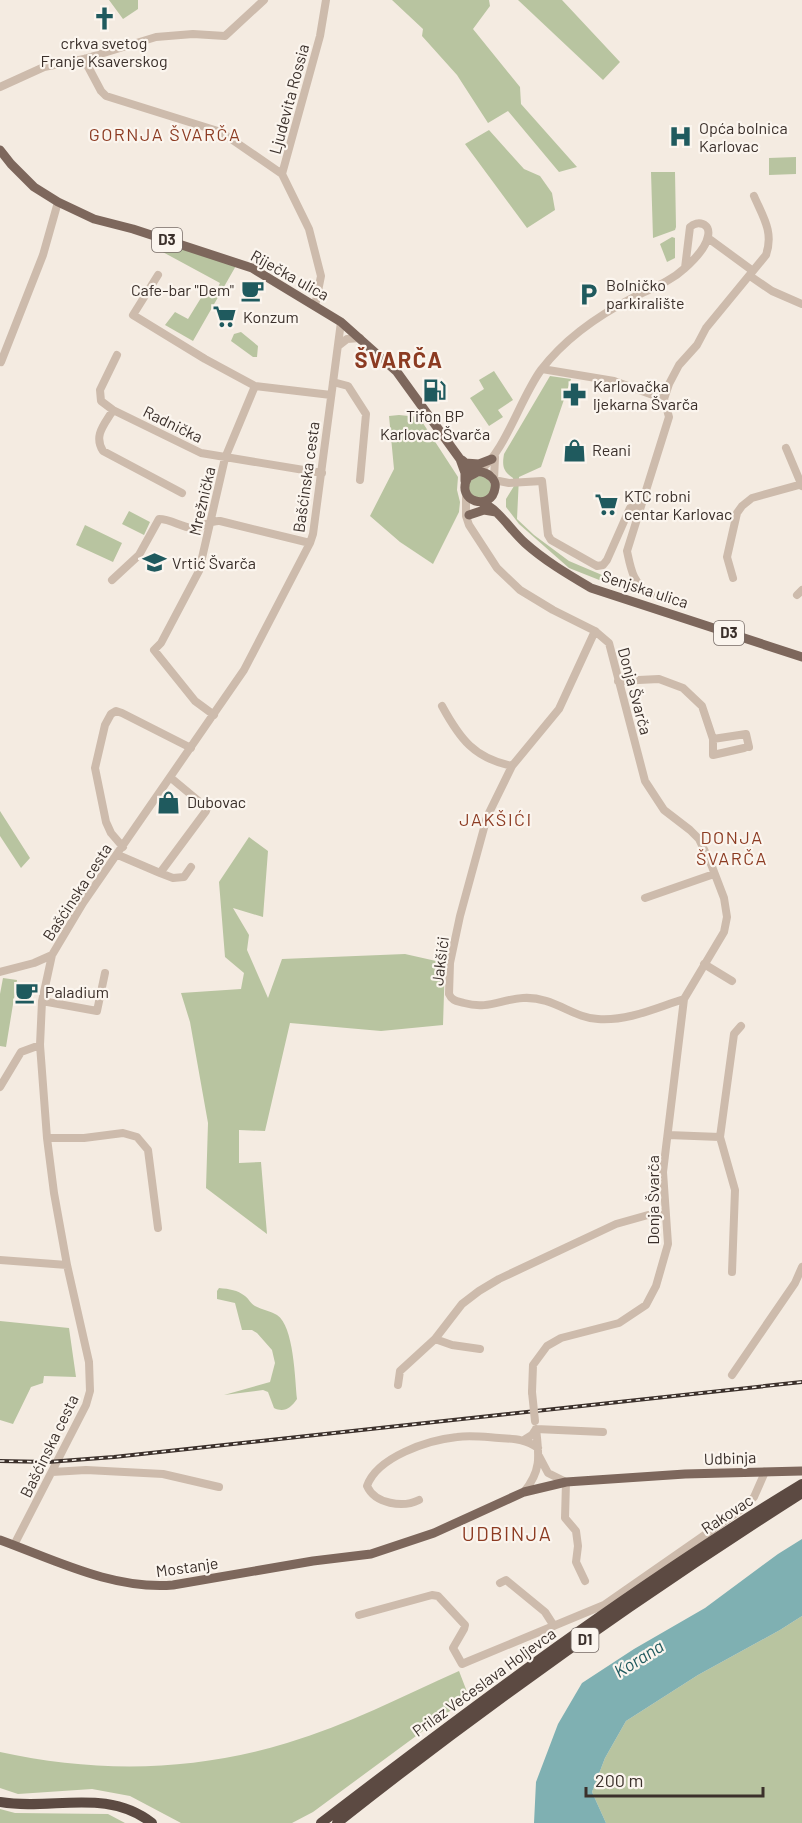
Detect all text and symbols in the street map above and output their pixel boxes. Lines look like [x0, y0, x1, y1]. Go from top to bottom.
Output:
church icon: crkva svetog Franje Ksaverskog [91, 5, 117, 31]
place label: crkva svetog Franje Ksaverskog [41, 33, 167, 70]
street label: Ljudevita Rossia [265, 42, 312, 156]
place label: Opća bolnica Karlovac [699, 118, 788, 155]
district label: GORNJA ŠVARČA [89, 123, 241, 145]
hospital icon: Opća bolnica Karlovac [668, 124, 694, 150]
road number: D3 [152, 228, 182, 252]
street label: Riječka ulica [248, 245, 333, 304]
place label: Bolničko parkiralište [606, 275, 685, 312]
cafe icon: Cafe-bar "Dem" [239, 277, 265, 303]
place label: Cafe-bar "Dem" [131, 280, 234, 299]
parking icon: Bolničko parkiralište [575, 281, 601, 307]
supermarket icon: Konzum [212, 304, 238, 330]
place label: Konzum [243, 307, 299, 326]
district label: ŠVARČA [354, 346, 444, 372]
place label: Karlovačka ljekarna Švarča [593, 376, 698, 413]
fuel station icon: Tifon BP Karlovac Švarča [422, 378, 448, 404]
pharmacy icon: Karlovačka ljekarna Švarča [562, 382, 588, 408]
street label: Radnička [140, 401, 206, 446]
place label: Tifon BP Karlovac Švarča [380, 406, 490, 443]
street label: Bašćinska cesta [288, 420, 323, 534]
shop icon: Reani [561, 437, 587, 463]
place label: Reani [592, 440, 631, 459]
street label: Mrežnička [184, 465, 219, 537]
place label: KTC robni centar Karlovac [624, 486, 732, 523]
supermarket icon: KTC robni centar Karlovac [593, 492, 619, 518]
school or university icon: Vrtić Švarča [141, 550, 167, 576]
place label: Vrtić Švarča [172, 553, 256, 572]
street label: Senjska ulica [599, 566, 691, 611]
road number: D3 [714, 621, 744, 645]
street label: Donja Švarča [615, 645, 656, 737]
shop icon: Dubovac [156, 789, 182, 815]
place label: Dubovac [187, 792, 246, 811]
district label: JAKŠIĆI [459, 808, 533, 830]
district label: DONJA ŠVARČA [696, 826, 768, 869]
street label: Bašćinska cesta [38, 840, 115, 944]
street label: Jakšići [427, 935, 452, 987]
cafe icon: Paladium [14, 979, 40, 1005]
place label: Paladium [45, 982, 109, 1001]
street label: Donja Švarča [643, 1155, 662, 1245]
street label: Bašćinska cesta [15, 1391, 82, 1500]
street label: Udbinja [703, 1447, 757, 1468]
street label: Rakovac [697, 1490, 756, 1537]
district label: UDBINJA [462, 1521, 552, 1545]
street label: Mostanje [154, 1553, 219, 1580]
street label: Prilaz Većeslava Holjevca [408, 1623, 559, 1740]
road number: D1 [572, 1628, 598, 1652]
water label: Korana [610, 1634, 667, 1682]
scale bar [586, 1760, 763, 1798]
text: 200 m [595, 1769, 643, 1791]

